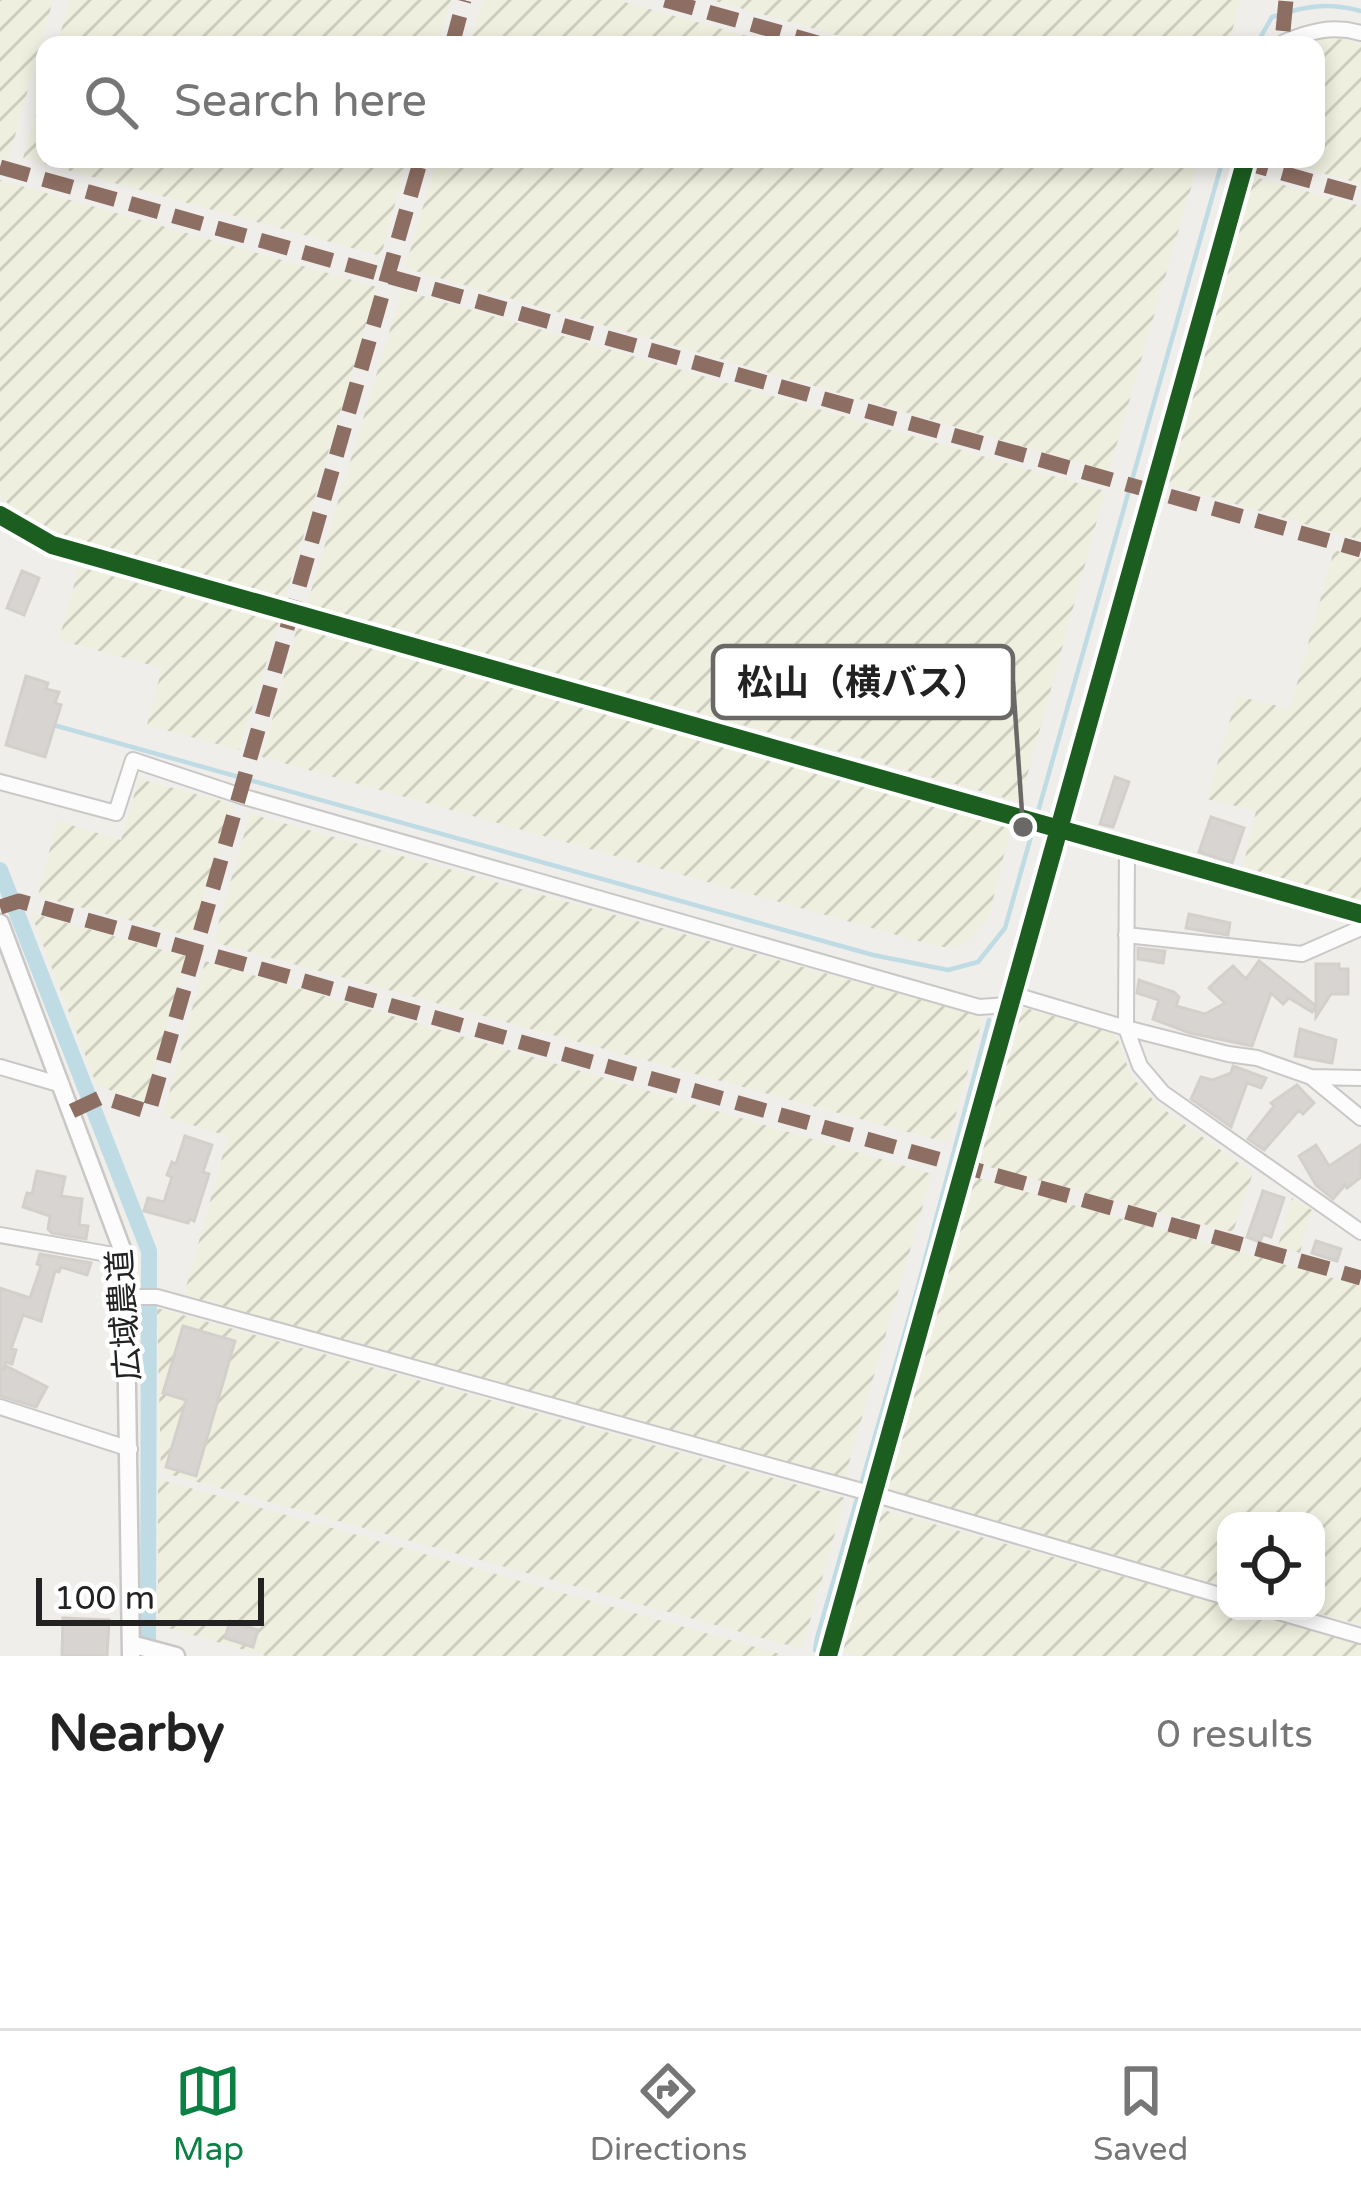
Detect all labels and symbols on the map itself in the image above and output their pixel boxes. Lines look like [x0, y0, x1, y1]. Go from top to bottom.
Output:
callout: 松山（横バス） [713, 646, 1013, 718]
text: 松山（横バス） [737, 662, 989, 705]
street label: 広域農道 [100, 1248, 149, 1382]
scale bar [36, 1572, 264, 1625]

